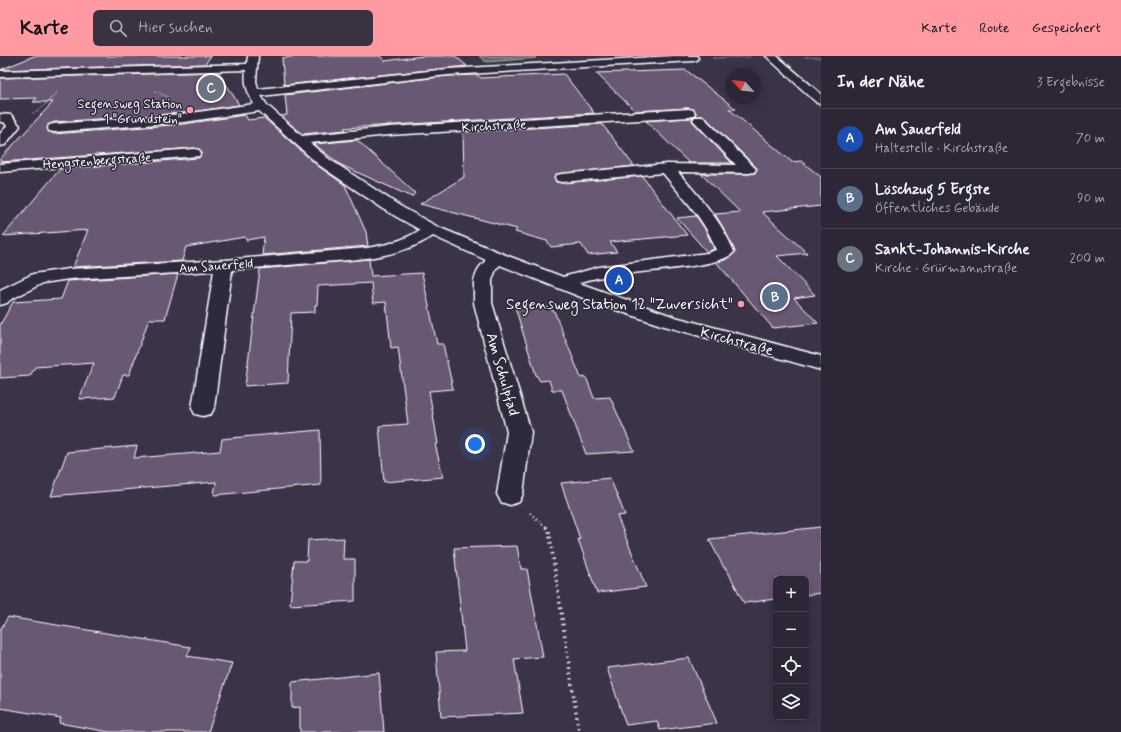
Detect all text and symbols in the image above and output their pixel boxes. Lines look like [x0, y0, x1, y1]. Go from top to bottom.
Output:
search box [93, 10, 373, 46]
text: Karte [20, 16, 69, 41]
icon: search [107, 17, 129, 39]
text: Hier suchen [139, 18, 213, 38]
text: Karte [921, 19, 957, 37]
text: Route [979, 19, 1010, 37]
text: Gespeichert [1032, 19, 1101, 37]
north arrow [725, 68, 761, 104]
text: In der Nähe [837, 71, 925, 93]
pin: C [198, 73, 224, 103]
text: 3 Ergebnisse [1037, 74, 1105, 91]
place label: Segensweg Station 1 "Grundstein" [77, 96, 182, 128]
marker: Segensweg Station 1 "Grundstein" [185, 105, 195, 115]
street label: Kirchstraße [461, 116, 527, 137]
text: Am Sauerfeld [875, 120, 961, 140]
text: A [846, 130, 854, 147]
text: 70 m [1076, 130, 1105, 147]
text: Haltestelle · Kirchstraße [875, 140, 1008, 157]
street label: Hengstenbergstraße [42, 149, 152, 176]
text: Löschzug 5 Ergste [875, 180, 990, 200]
text: B [846, 190, 854, 207]
text: 90 m [1077, 190, 1105, 207]
text: Öffentliches Gebäude [875, 200, 1000, 217]
text: Sankt-Johannis-Kirche [875, 240, 1030, 260]
text: C [845, 250, 855, 267]
text: 200 m [1070, 250, 1105, 267]
street label: Am Sauerfeld [178, 255, 254, 278]
text: Kirche · Grürmannstraße [875, 260, 1017, 277]
pin: A [606, 265, 632, 295]
pin: B [762, 282, 788, 312]
place label: Segensweg Station 12 "Zuversicht" [506, 295, 733, 316]
marker: Segensweg Station 12 "Zuversicht" [736, 299, 746, 309]
street label: Kirchstraße [698, 323, 776, 361]
street label: Am Schulpfad [481, 330, 523, 418]
your location [465, 434, 485, 454]
map controls [773, 576, 809, 720]
button: + [773, 576, 809, 612]
button: − [773, 612, 809, 648]
button: locate [773, 648, 809, 684]
button: layers [773, 684, 809, 720]

